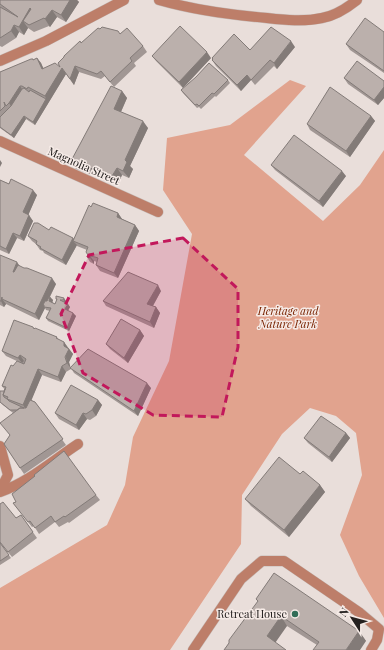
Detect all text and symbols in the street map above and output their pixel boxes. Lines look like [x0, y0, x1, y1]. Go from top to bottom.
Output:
street label: Magnolia Street [46, 143, 123, 188]
park label: Heritage and Nature Park [257, 303, 319, 331]
north arrow [332, 598, 372, 638]
text: N [335, 604, 352, 619]
place label: Retreat House [217, 606, 287, 621]
marker: Retreat House [290, 609, 300, 619]

